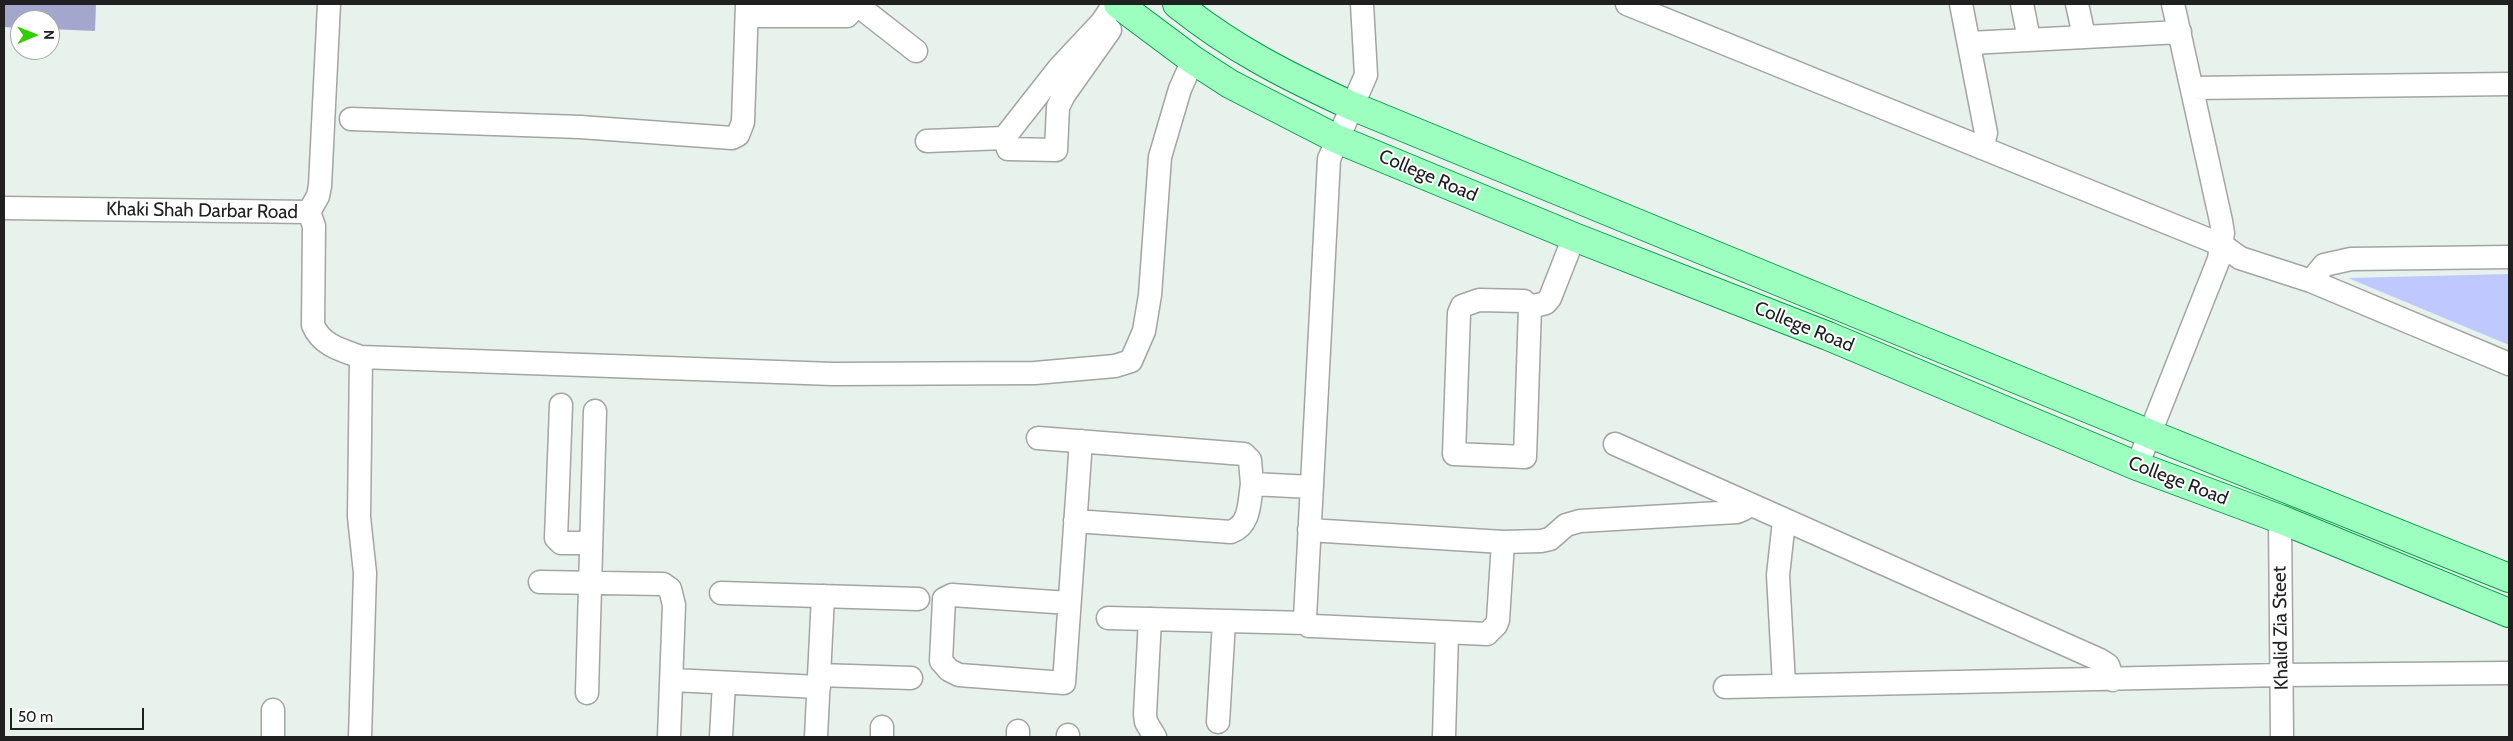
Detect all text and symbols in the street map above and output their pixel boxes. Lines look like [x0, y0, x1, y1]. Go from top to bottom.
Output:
north arrow [10, 10, 60, 60]
text: N [40, 30, 58, 40]
street label: College Road [1375, 145, 1481, 207]
street label: Khaki Shah Darbar Road [106, 198, 298, 224]
street label: College Road [1751, 297, 1857, 357]
street label: College Road [2125, 452, 2231, 510]
street label: Khalid Zia Steet [2269, 566, 2293, 690]
scale bar [12, 698, 146, 730]
text: 50 m [18, 708, 53, 726]

